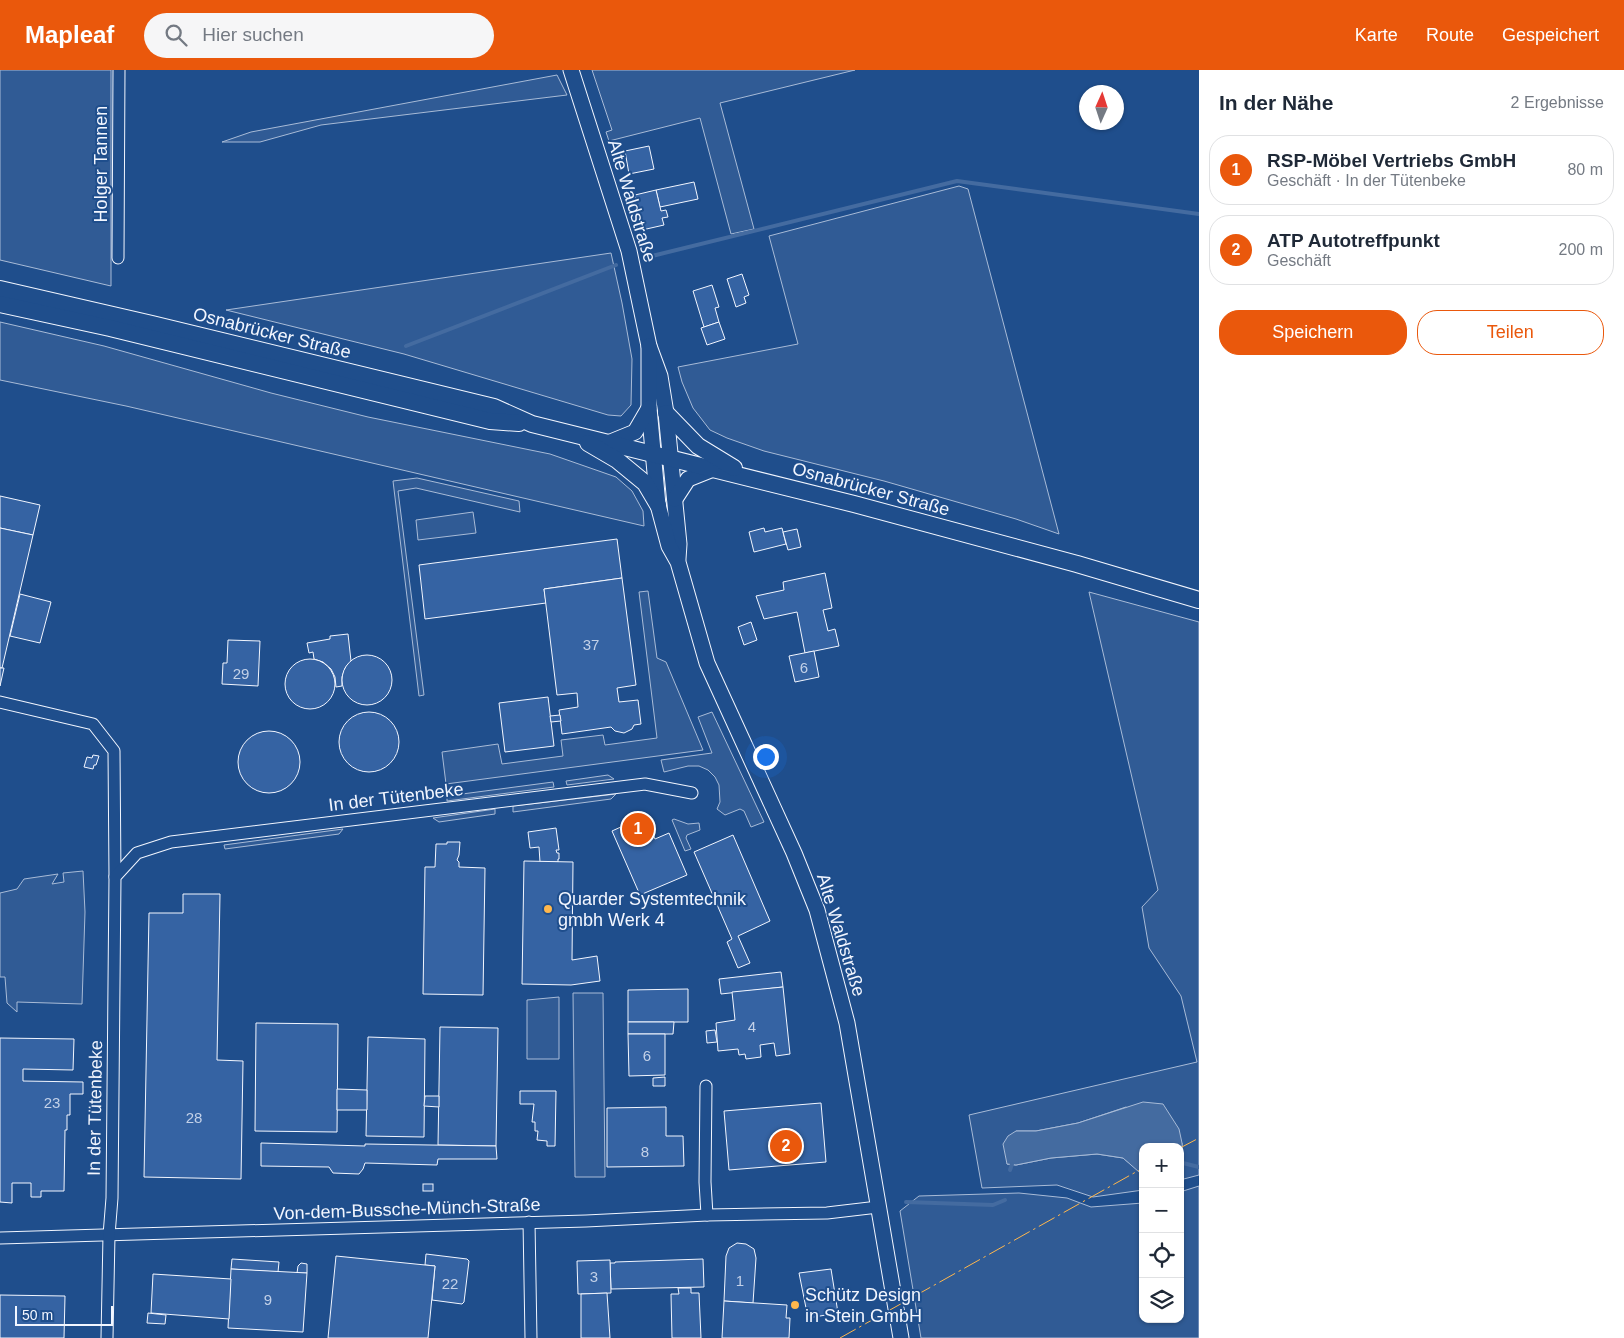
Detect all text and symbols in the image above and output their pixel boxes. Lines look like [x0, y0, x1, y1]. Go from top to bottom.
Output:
search box [144, 13, 494, 58]
text: Mapleaf [25, 21, 114, 48]
icon: search [162, 21, 190, 49]
text: Hier suchen [202, 24, 304, 45]
text: Karte [1355, 25, 1398, 45]
text: Route [1426, 25, 1474, 45]
text: Gespeichert [1502, 25, 1599, 45]
north arrow [1079, 85, 1124, 130]
text: In der Nähe [1219, 91, 1333, 114]
text: 2 Ergebnisse [1511, 94, 1604, 111]
street label: Holger Tannen [91, 106, 111, 222]
street label: Alte Waldstraße [604, 137, 660, 265]
text: RSP-Möbel Vertriebs GmbH [1267, 150, 1516, 171]
text: 1 [1232, 161, 1240, 178]
text: 80 m [1567, 161, 1603, 178]
text: Geschäft · In der Tütenbeke [1267, 172, 1466, 189]
text: ATP Autotreffpunkt [1267, 230, 1440, 251]
text: 2 [1232, 241, 1240, 258]
text: 200 m [1559, 241, 1603, 258]
text: Geschäft [1267, 252, 1331, 269]
street label: Osnabrücker Straße [191, 304, 353, 362]
button: Speichern [1219, 310, 1407, 355]
button: Teilen [1417, 310, 1604, 355]
street label: Osnabrücker Straße [790, 458, 952, 520]
house number: 37 [583, 636, 599, 653]
house number: 6 [800, 659, 808, 676]
house number: 29 [233, 665, 249, 682]
your location [753, 744, 779, 770]
street label: In der Tütenbeke [327, 779, 465, 815]
pin: 1 [622, 810, 654, 848]
street label: Alte Waldstraße [813, 871, 869, 999]
place label: Quarder Systemtechnik gmbh Werk 4 [558, 889, 747, 930]
marker: Quarder Systemtechnik gmbh Werk 4 [542, 903, 554, 915]
house number: 4 [748, 1018, 756, 1035]
street label: In der Tütenbeke [84, 1040, 106, 1176]
house number: 6 [643, 1047, 651, 1064]
house number: 23 [44, 1094, 60, 1111]
house number: 28 [186, 1109, 202, 1126]
pin: 2 [770, 1127, 802, 1165]
house number: 8 [641, 1143, 649, 1160]
map controls [1139, 1143, 1184, 1323]
button: + [1139, 1143, 1184, 1188]
button: − [1139, 1188, 1184, 1233]
street label: Von-dem-Bussche-Münch-Straße [273, 1194, 541, 1224]
button: locate [1139, 1233, 1184, 1278]
house number: 3 [590, 1268, 598, 1285]
house number: 1 [736, 1272, 744, 1289]
house number: 22 [442, 1275, 458, 1292]
button: layers [1139, 1278, 1184, 1323]
place label: Schütz Design in Stein GmbH [805, 1285, 922, 1326]
house number: 9 [264, 1291, 272, 1308]
marker: Schütz Design in Stein GmbH [789, 1299, 801, 1311]
scale bar [15, 1303, 112, 1326]
text: 50 m [22, 1307, 53, 1323]

